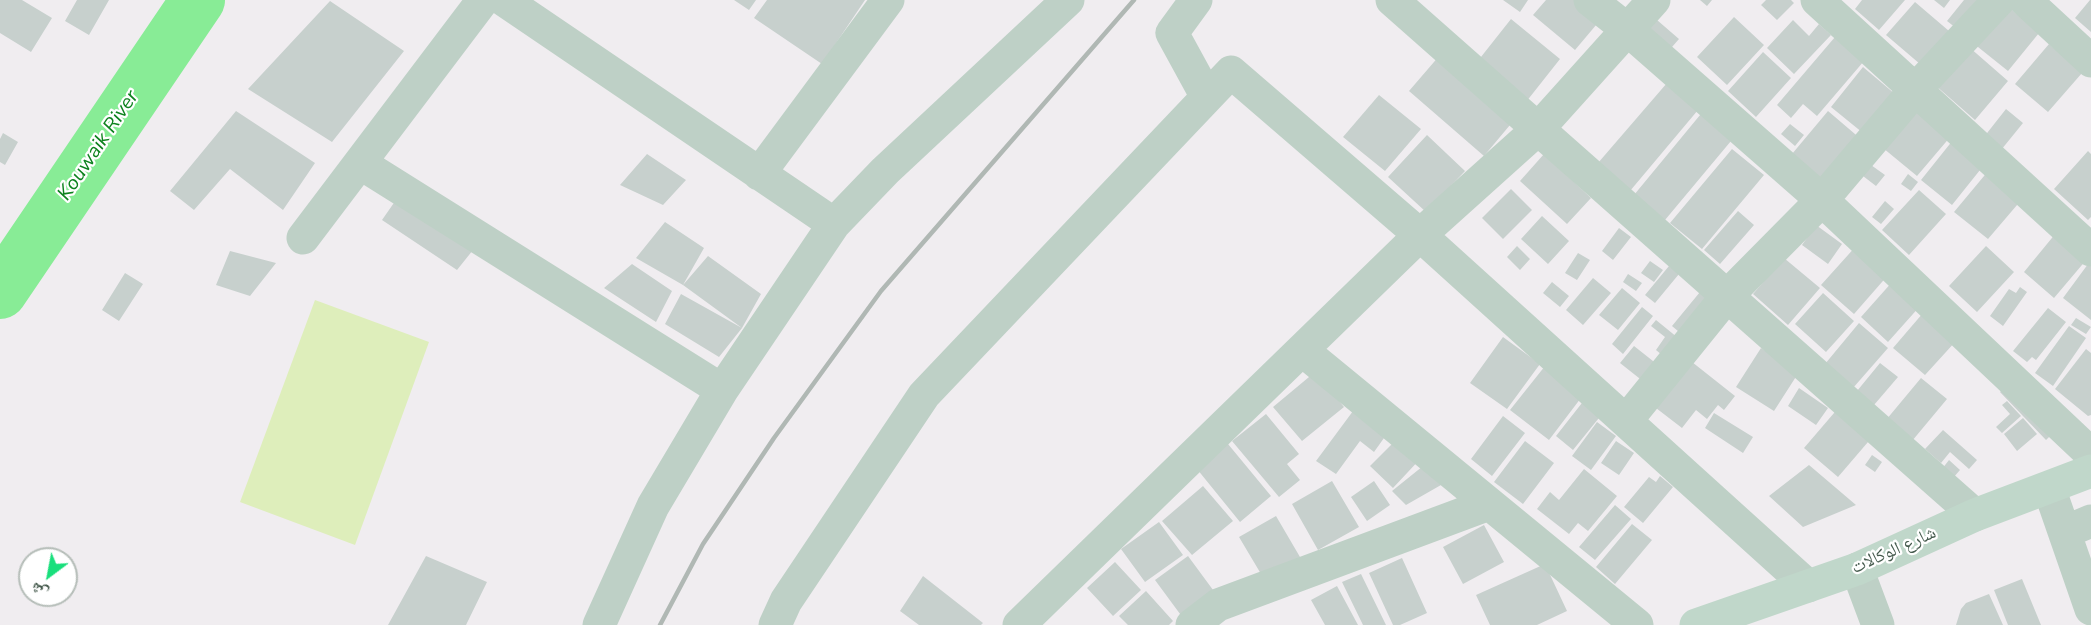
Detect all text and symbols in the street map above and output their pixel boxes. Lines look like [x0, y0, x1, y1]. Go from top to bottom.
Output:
water label: Kouwaik River [53, 86, 145, 206]
street label: شارع الوكالات [1848, 523, 1940, 579]
north arrow [18, 547, 78, 607]
text: ش [26, 577, 53, 604]

